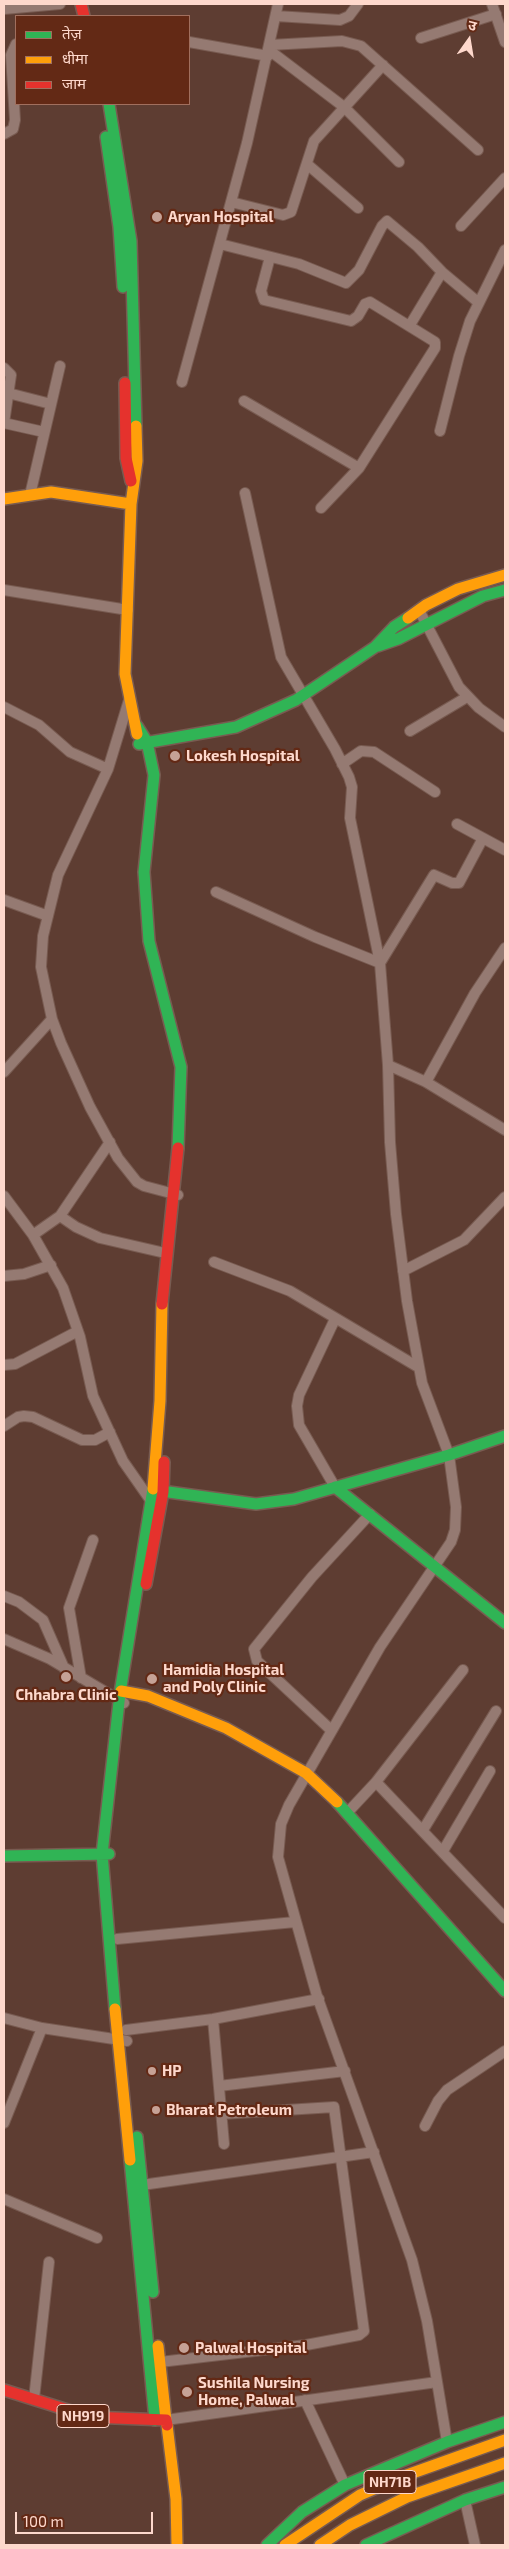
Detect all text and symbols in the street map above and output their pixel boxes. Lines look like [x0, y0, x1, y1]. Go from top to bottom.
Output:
legend [15, 15, 190, 105]
north arrow [444, 15, 494, 65]
text: उ [467, 16, 478, 34]
text: तेज़ [62, 24, 82, 42]
text: धीमा [62, 49, 88, 67]
text: जाम [62, 74, 86, 92]
place label: Aryan Hospital [168, 208, 273, 226]
marker: Aryan Hospital [150, 210, 164, 224]
place label: Lokesh Hospital [186, 747, 300, 765]
marker: Lokesh Hospital [168, 749, 182, 763]
place label: Hamidia Hospital and Poly Clinic [163, 1661, 284, 1696]
marker: Chhabra Clinic [59, 1670, 73, 1684]
marker: Hamidia Hospital and Poly Clinic [145, 1672, 159, 1686]
place label: Chhabra Clinic [15, 1686, 117, 1704]
place label: HP [162, 2062, 182, 2080]
marker: HP [146, 2065, 158, 2077]
place label: Bharat Petroleum [166, 2101, 292, 2119]
marker: Bharat Petroleum [150, 2104, 162, 2116]
place label: Palwal Hospital [195, 2339, 307, 2357]
marker: Palwal Hospital [177, 2341, 191, 2355]
place label: Sushila Nursing Home, Palwal [198, 2374, 309, 2409]
marker: Sushila Nursing Home, Palwal [180, 2385, 194, 2399]
road number: NH919 [57, 2404, 109, 2428]
road number: NH71B [364, 2470, 416, 2494]
scale bar [18, 2502, 155, 2534]
text: 100 m [23, 2512, 64, 2530]

